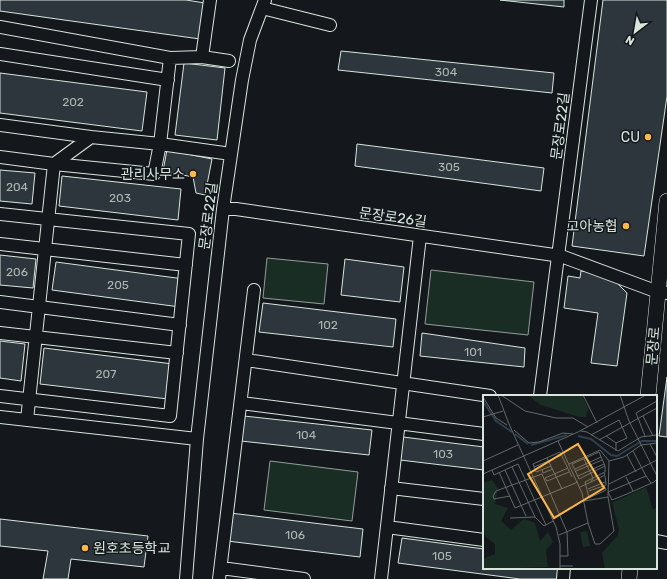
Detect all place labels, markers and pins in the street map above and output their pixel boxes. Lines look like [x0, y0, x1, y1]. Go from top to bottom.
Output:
place label: CU [621, 129, 640, 146]
marker: CU [643, 132, 653, 142]
place label: 관리사무소 [121, 166, 185, 183]
marker: 관리사무소 [188, 169, 198, 179]
place label: 고아농협 [566, 218, 618, 235]
marker: 고아농협 [621, 221, 631, 231]
place label: 원호초등학교 [93, 540, 170, 557]
marker: 원호초등학교 [80, 543, 90, 553]

